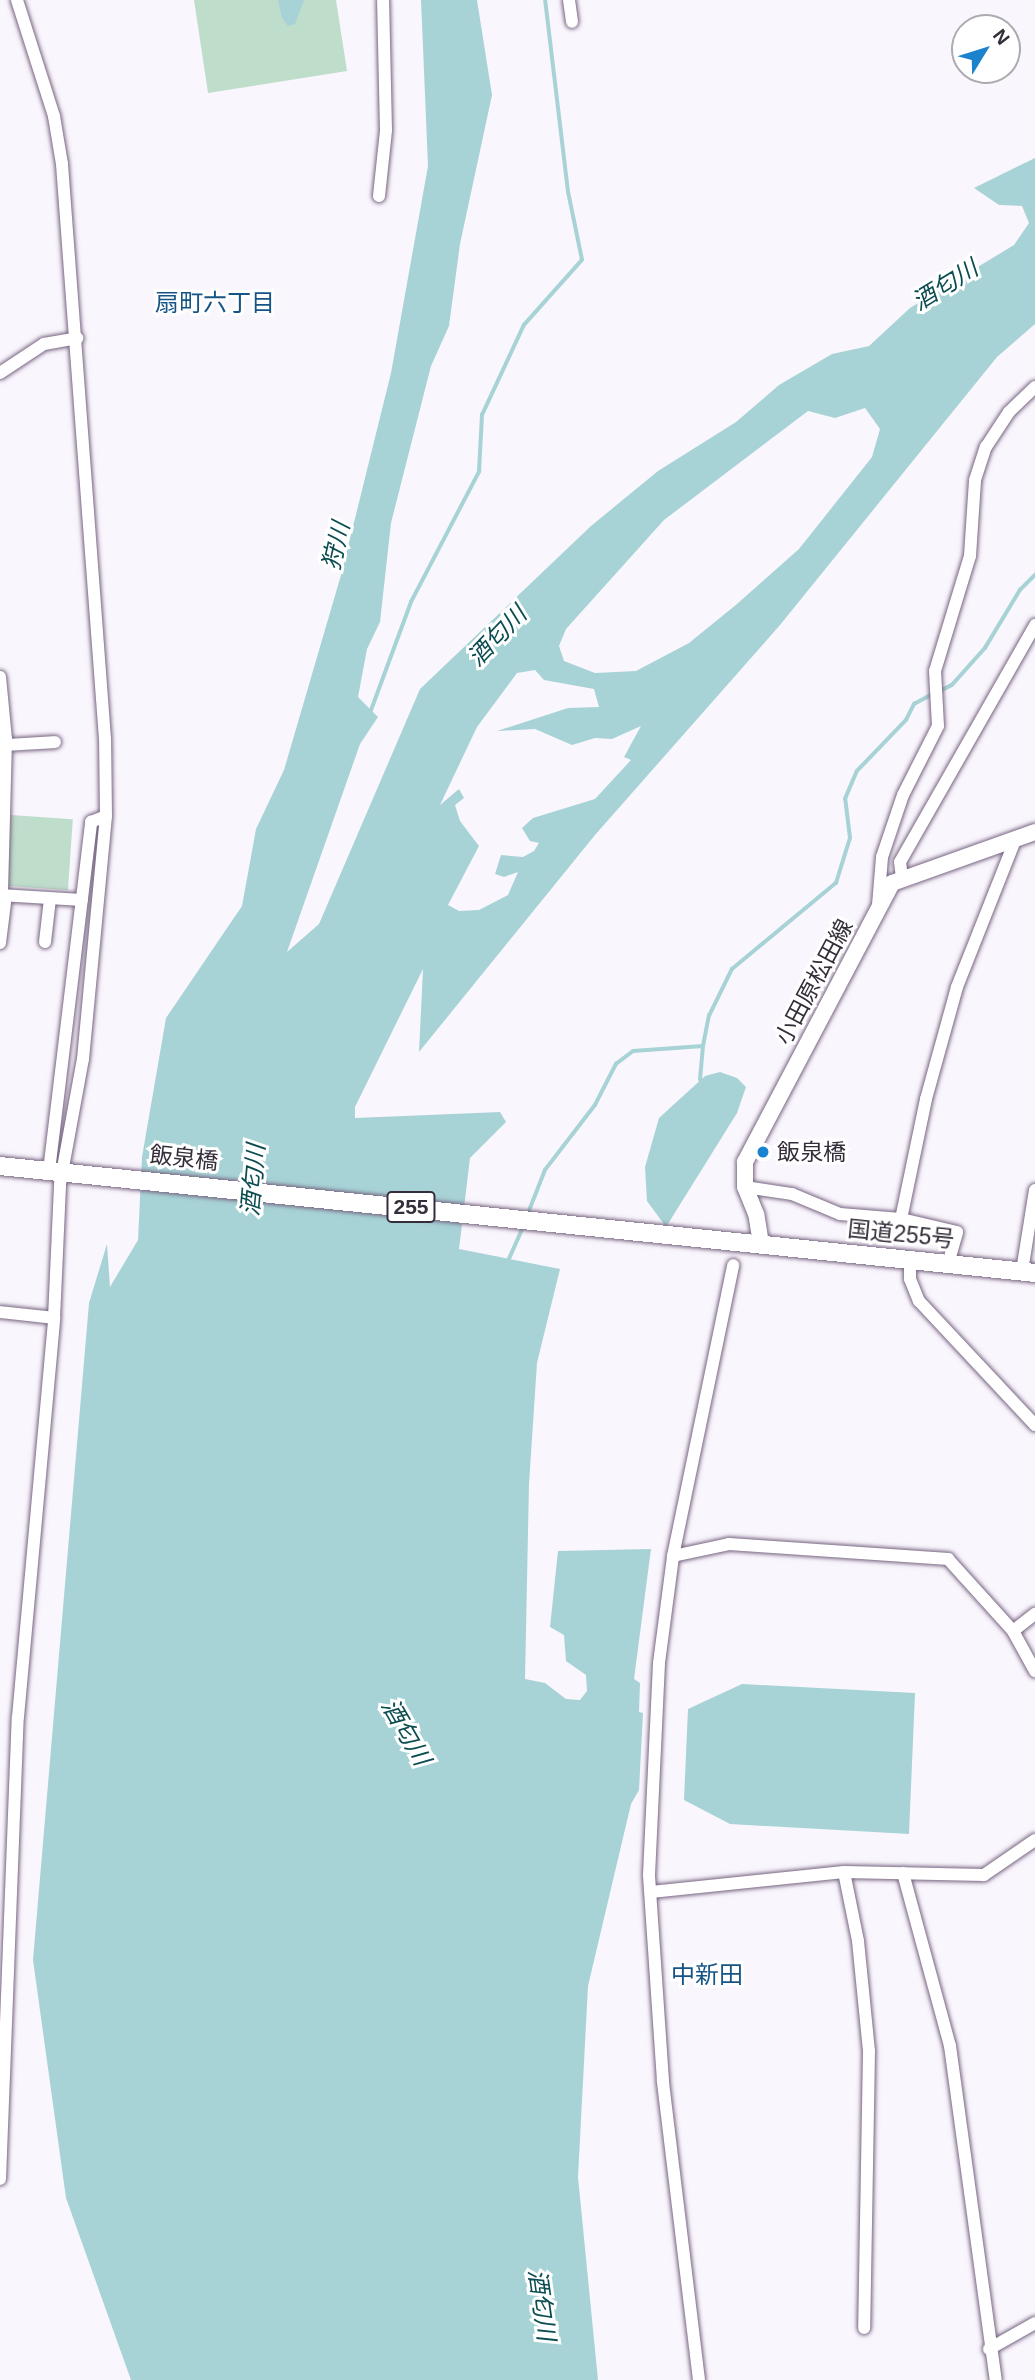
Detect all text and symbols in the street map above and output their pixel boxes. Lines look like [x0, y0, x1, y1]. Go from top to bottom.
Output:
north arrow [951, 14, 1021, 84]
text: N [989, 25, 1014, 49]
water label: 酒匂川 [907, 254, 983, 316]
district label: 扇町六丁目 [155, 289, 275, 317]
water label: 狩川 [317, 519, 355, 573]
water label: 酒匂川 [462, 600, 532, 672]
street label: 小田原松田線 [769, 915, 859, 1049]
place label: 飯泉橋 [777, 1138, 846, 1166]
street label: 飯泉橋 [148, 1141, 220, 1175]
water label: 酒匂川 [236, 1143, 270, 1217]
marker: 飯泉橋 [755, 1144, 771, 1160]
road number: 255 [385, 1190, 437, 1224]
street label: 国道255号 [846, 1215, 956, 1253]
water label: 酒匂川 [376, 1694, 436, 1770]
district label: 中新田 [671, 1961, 743, 1989]
water label: 酒匂川 [523, 2267, 561, 2343]

